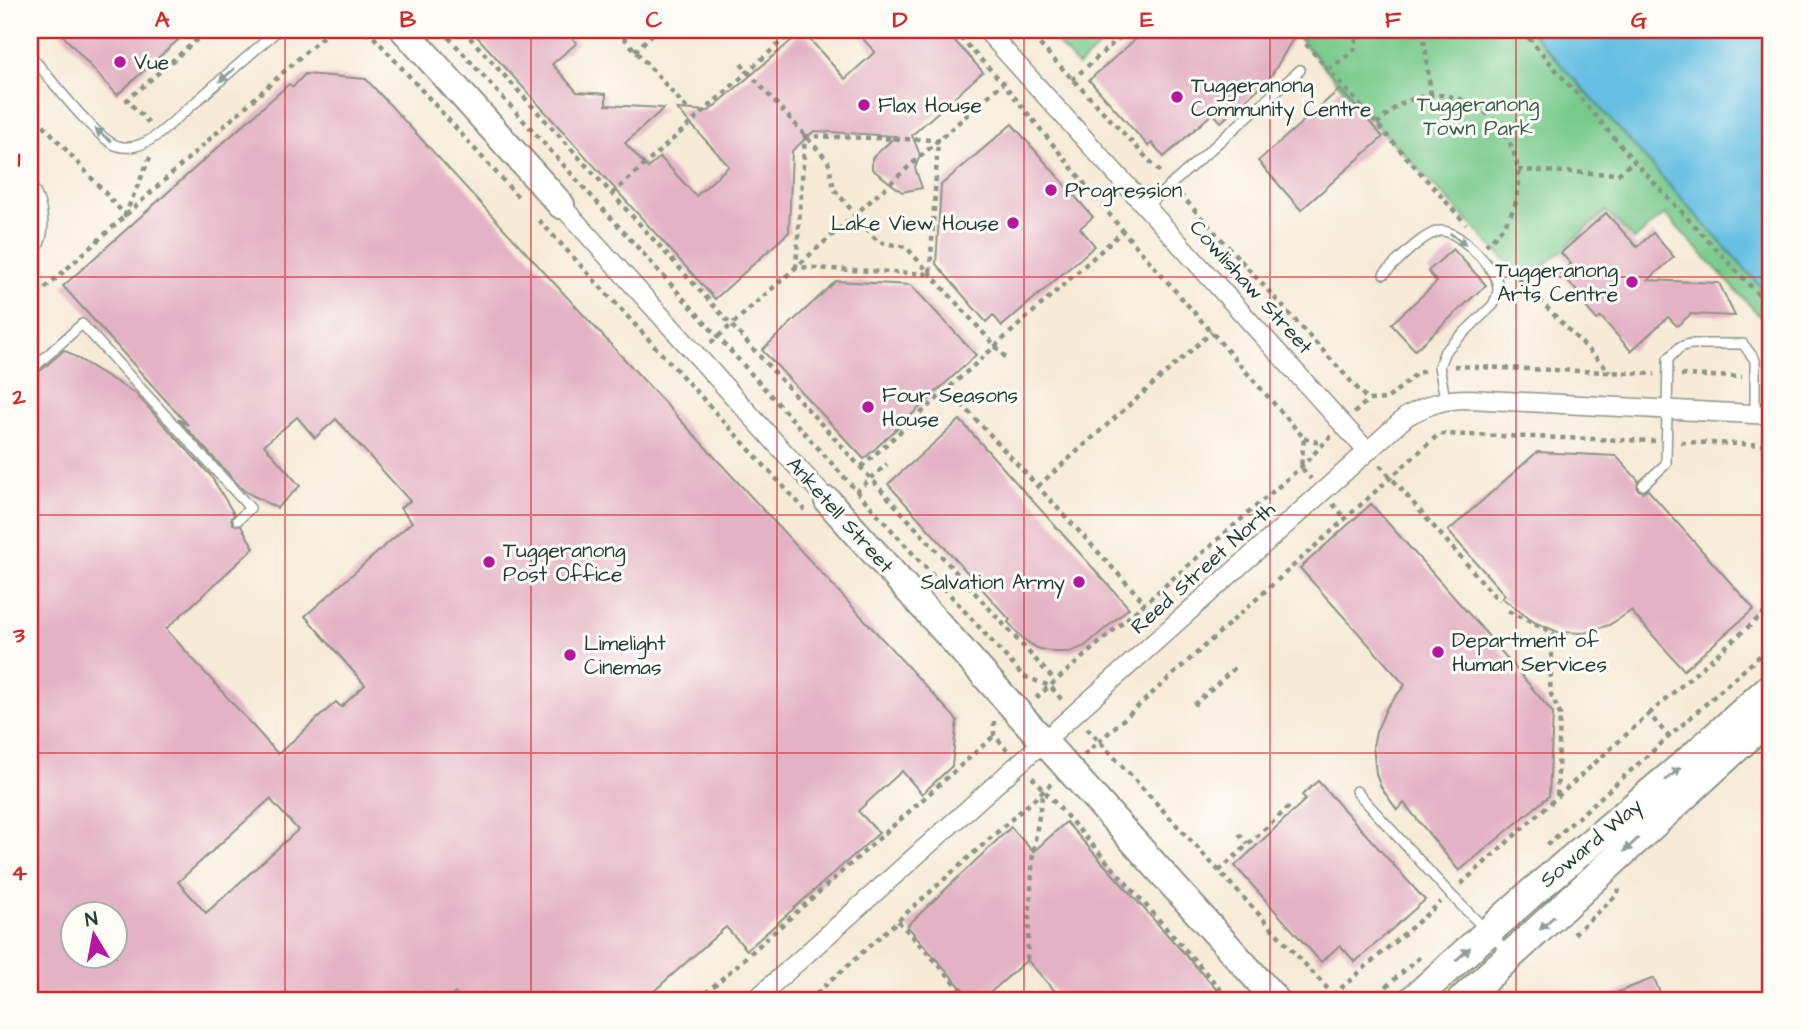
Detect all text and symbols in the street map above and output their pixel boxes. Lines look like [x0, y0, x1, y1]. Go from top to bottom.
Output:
text: A [155, 4, 170, 36]
text: B [400, 4, 417, 36]
text: C [646, 4, 663, 36]
text: D [893, 4, 908, 36]
text: E [1140, 4, 1154, 36]
text: F [1385, 4, 1402, 36]
text: G [1631, 4, 1647, 36]
place label: Vue [134, 48, 169, 77]
marker: Vue [112, 54, 128, 70]
one-way arrow [218, 67, 236, 83]
place label: Tuggeranong Community Centre [1191, 71, 1371, 126]
marker: Tuggeranong Community Centre [1169, 89, 1185, 105]
park label: Tuggeranong Town Park [1417, 90, 1540, 143]
place label: Flax House [878, 91, 982, 120]
marker: Flax House [856, 97, 872, 113]
one-way arrow [94, 128, 111, 143]
text: 1 [18, 143, 21, 175]
place label: Progression [1065, 176, 1182, 207]
marker: Progression [1043, 182, 1059, 198]
place label: Lake View House [831, 209, 999, 238]
street label: Cowlishaw Street [1183, 213, 1320, 361]
marker: Lake View House [1005, 215, 1021, 231]
one-way arrow [1449, 232, 1468, 246]
place label: Tuggeranong Arts Centre [1495, 256, 1618, 309]
marker: Tuggeranong Arts Centre [1624, 274, 1640, 290]
text: 2 [11, 381, 26, 413]
place label: Four Seasons House [882, 381, 1018, 434]
marker: Four Seasons House [860, 399, 876, 415]
street label: Anketell Street [780, 450, 901, 580]
street label: Reed Street North [1124, 495, 1282, 641]
place label: Tuggeranong Post Office [503, 536, 626, 589]
marker: Tuggeranong Post Office [481, 554, 497, 570]
place label: Salvation Army [921, 568, 1065, 599]
marker: Salvation Army [1071, 574, 1087, 590]
text: 3 [12, 619, 25, 651]
place label: Department of Human Services [1452, 626, 1607, 679]
place label: Limelight Cinemas [584, 629, 666, 682]
marker: Department of Human Services [1430, 644, 1446, 660]
marker: Limelight Cinemas [562, 647, 578, 663]
one-way arrow [1664, 766, 1682, 782]
street label: Soward Way [1534, 791, 1650, 896]
one-way arrow [1623, 836, 1640, 852]
text: 4 [11, 857, 27, 889]
north arrow [60, 900, 130, 970]
text: N [83, 905, 100, 934]
one-way arrow [1538, 915, 1556, 931]
one-way arrow [1455, 947, 1472, 962]

